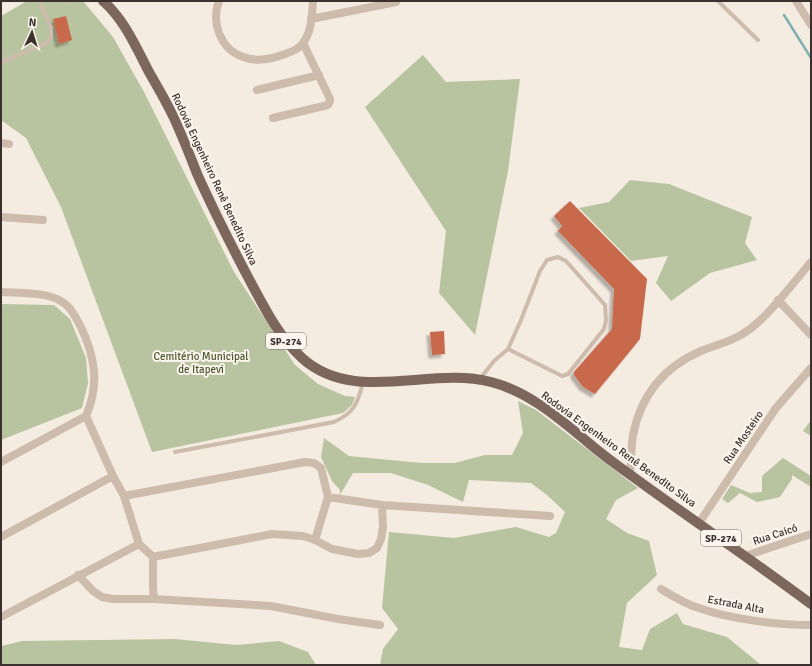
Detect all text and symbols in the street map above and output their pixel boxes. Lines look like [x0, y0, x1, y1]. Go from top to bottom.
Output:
north arrow [12, 12, 52, 52]
text: N [28, 16, 37, 29]
street label: Rodovia Engenheiro Renê Benedito Silva [169, 91, 260, 268]
road number: SP-274 [266, 333, 306, 349]
park label: Cemitério Municipal de Itapevi [153, 350, 249, 376]
street label: Rodovia Engenheiro Renê Benedito Silva [539, 389, 699, 510]
street label: Rua Mosteiro [721, 408, 766, 466]
street label: Rua Caicó [751, 521, 799, 548]
road number: SP-274 [701, 530, 741, 546]
street label: Estrada Alta [707, 593, 766, 616]

